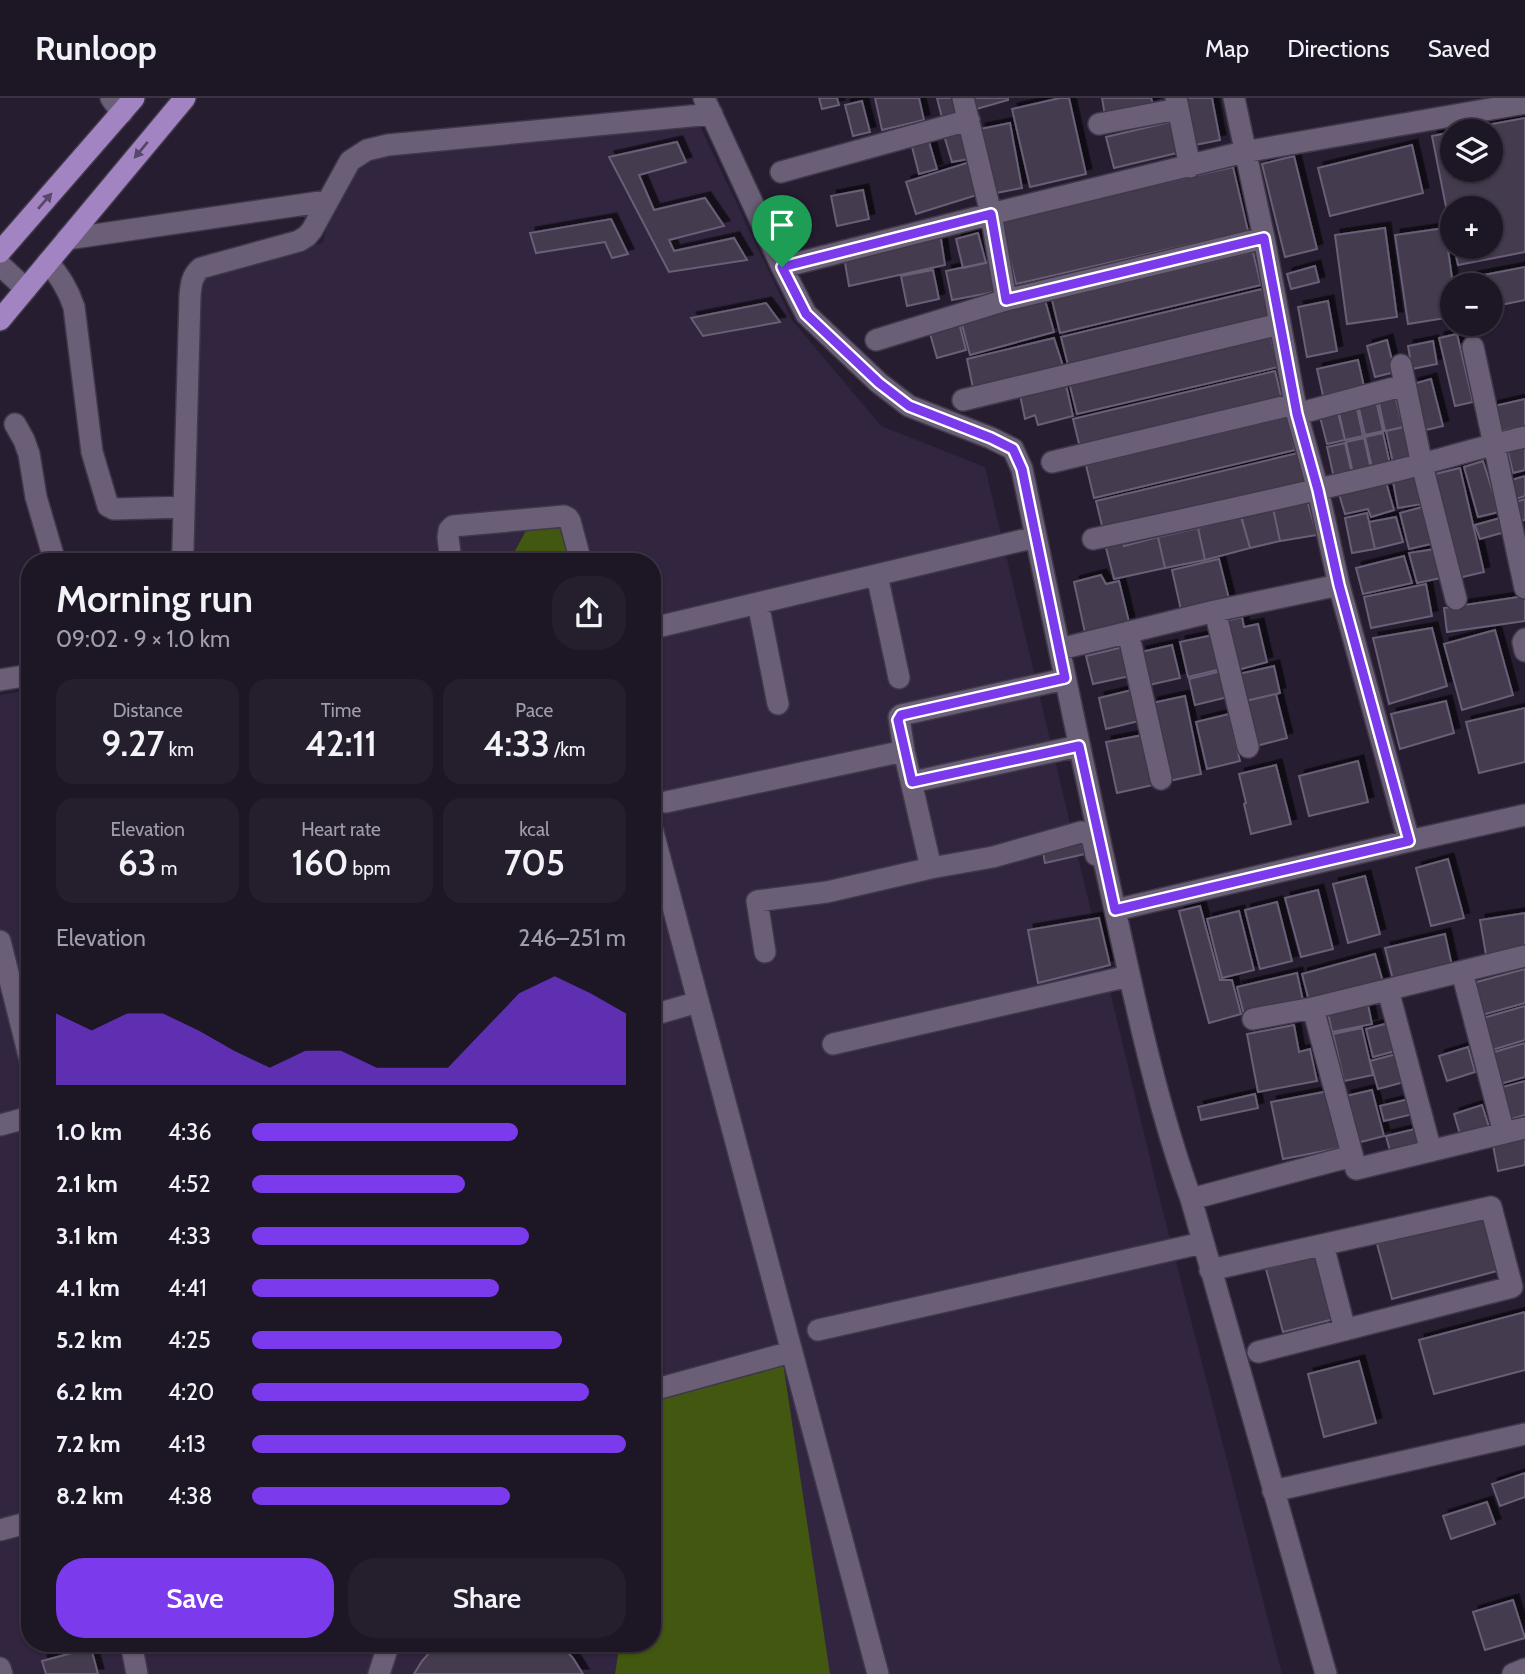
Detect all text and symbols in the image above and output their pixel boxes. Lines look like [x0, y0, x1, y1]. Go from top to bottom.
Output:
text: Runloop [35, 28, 157, 68]
text: Map [1205, 34, 1249, 63]
text: Directions [1287, 34, 1390, 63]
text: Saved [1428, 34, 1490, 63]
map controls [1440, 119, 1503, 336]
button: layers [1440, 119, 1503, 182]
one-way arrow [134, 142, 149, 159]
one-way arrow [37, 192, 53, 210]
pin [752, 195, 812, 267]
button: + [1440, 196, 1503, 259]
icon: arrive [763, 206, 801, 244]
button: − [1440, 273, 1503, 336]
text: Morning run [56, 575, 253, 622]
button: share [552, 576, 626, 650]
text: 09:02 · 9 × 1.0 km [56, 625, 230, 653]
text: Distance [113, 699, 183, 722]
text: Time [321, 699, 361, 722]
text: Pace [515, 699, 553, 722]
text: 9.27 [101, 722, 164, 765]
text: 42:11 [305, 722, 377, 765]
text: 4:33 [483, 722, 550, 765]
text: km [164, 738, 194, 761]
text: /km [550, 738, 585, 761]
text: Elevation [111, 818, 185, 841]
text: Heart rate [301, 818, 381, 841]
text: kcal [519, 818, 549, 841]
text: 63 [118, 841, 157, 884]
text: 160 [292, 841, 348, 884]
text: 705 [504, 841, 565, 884]
text: m [157, 857, 177, 880]
text: bpm [348, 857, 390, 880]
text: Elevation [56, 924, 146, 952]
text: 246–251 m [518, 924, 626, 952]
text: 1.0 km [56, 1118, 122, 1146]
text: 4:36 [168, 1118, 212, 1146]
text: 2.1 km [56, 1170, 118, 1198]
text: 4:52 [168, 1170, 211, 1198]
text: 3.1 km [56, 1222, 118, 1250]
text: 4:33 [168, 1222, 211, 1250]
text: 4.1 km [56, 1274, 120, 1302]
text: 4:41 [168, 1274, 207, 1302]
text: 5.2 km [56, 1326, 122, 1354]
text: 4:25 [168, 1326, 211, 1354]
text: 6.2 km [56, 1378, 123, 1406]
text: 4:20 [168, 1378, 214, 1406]
text: 7.2 km [56, 1430, 121, 1458]
text: 4:13 [168, 1430, 206, 1458]
text: 8.2 km [56, 1482, 123, 1510]
text: 4:38 [168, 1482, 212, 1510]
button: Save [56, 1558, 334, 1638]
button: Share [348, 1558, 626, 1638]

